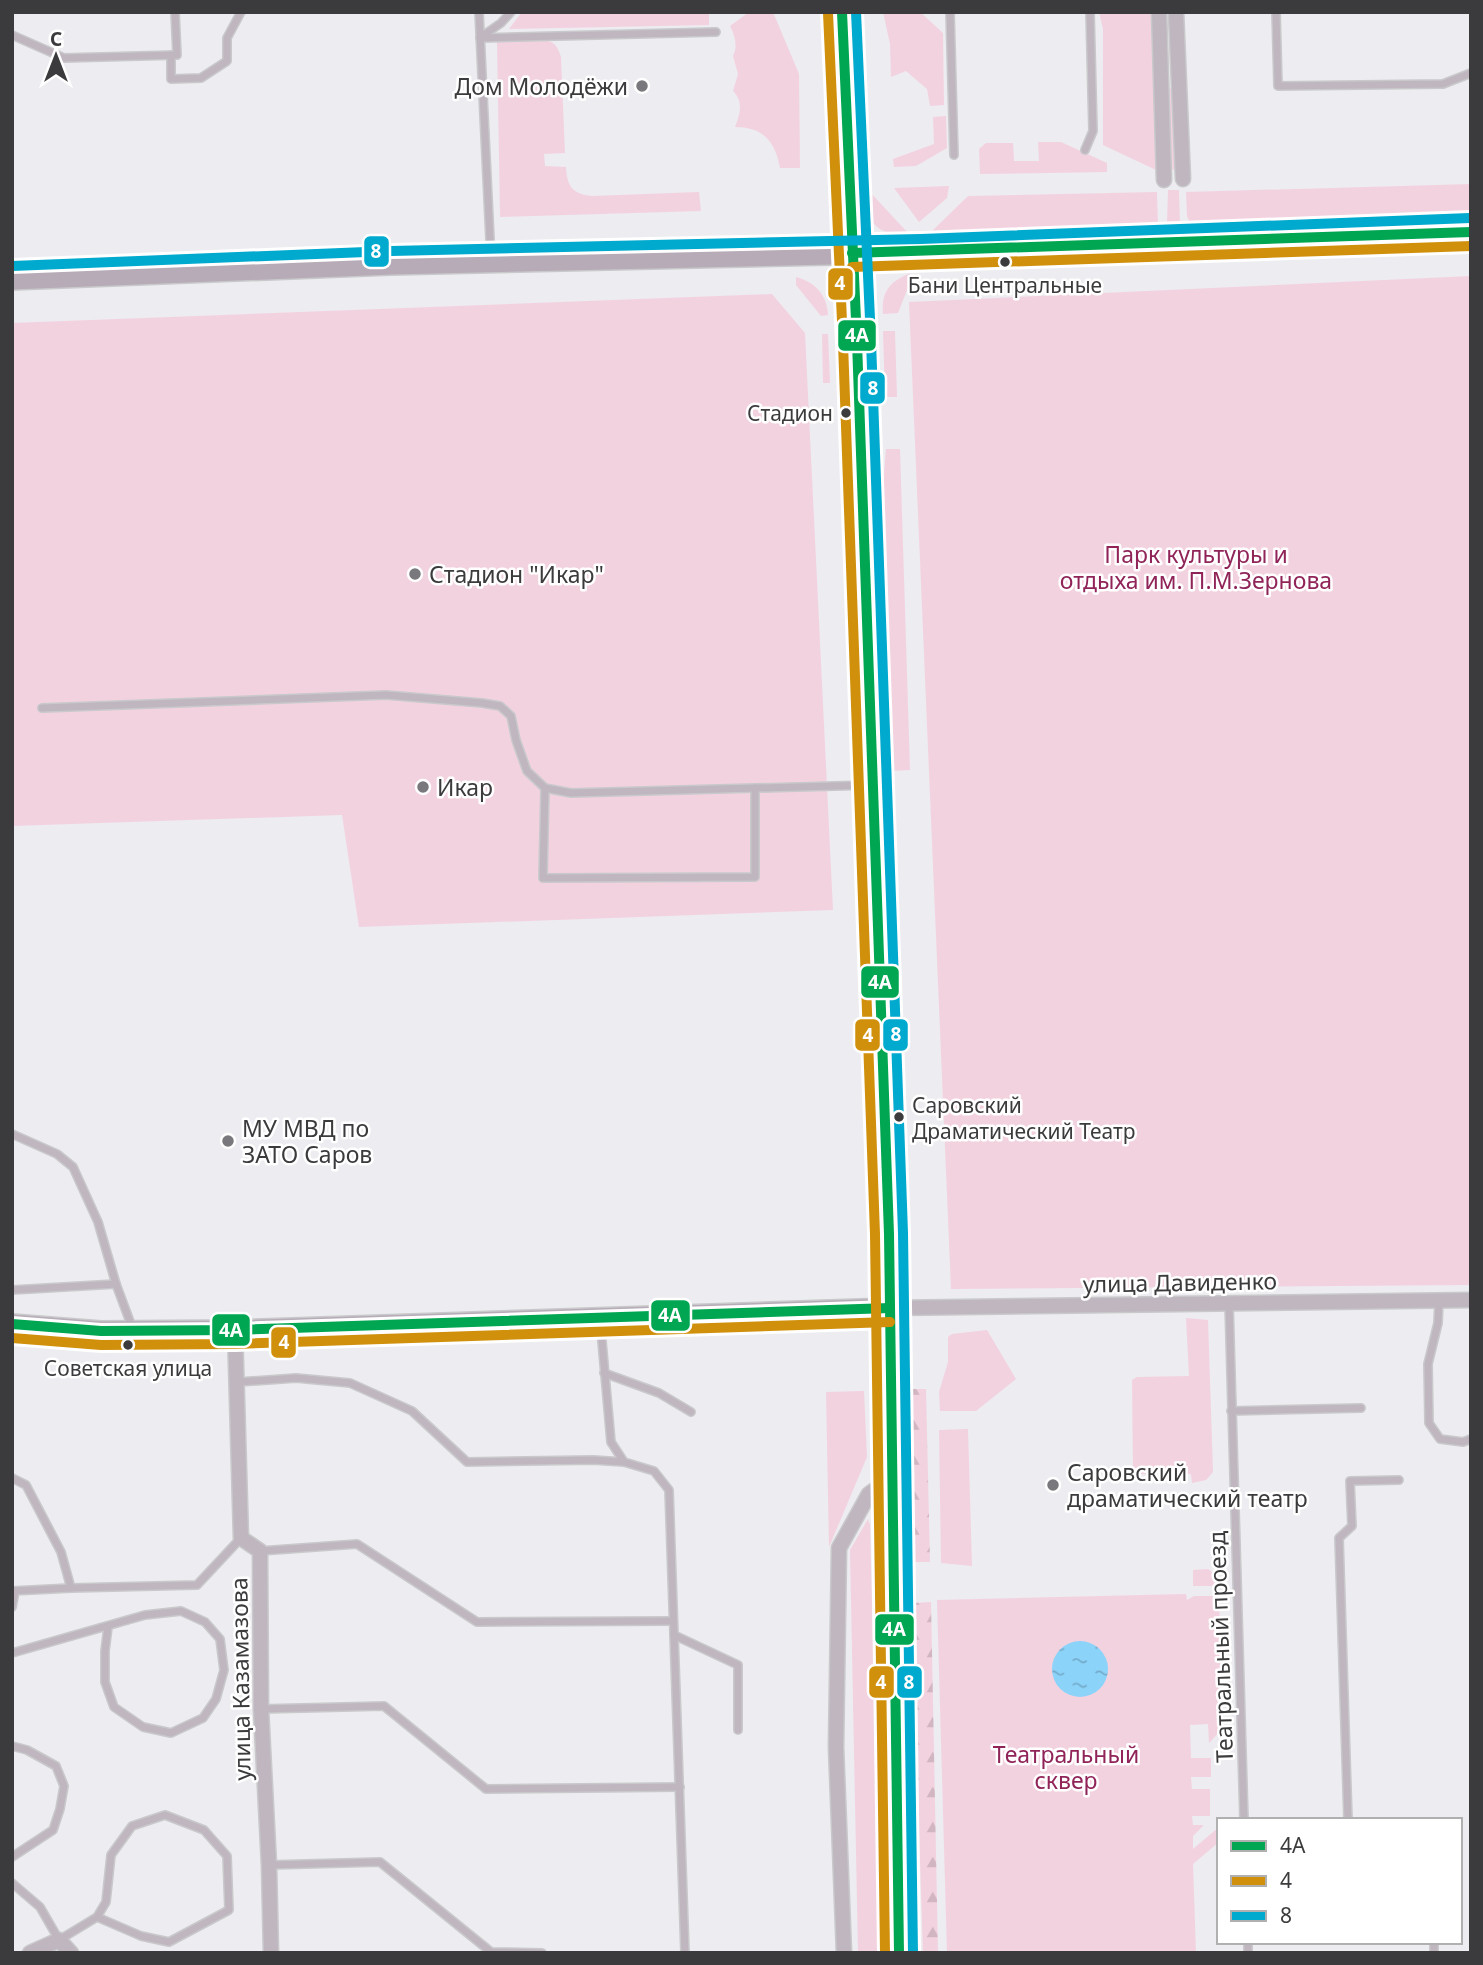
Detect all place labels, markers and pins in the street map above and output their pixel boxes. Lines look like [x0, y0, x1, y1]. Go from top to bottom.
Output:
place label: Дом Молодёжи [455, 70, 628, 102]
marker: Дом Молодёжи [634, 78, 650, 94]
marker: Бани Центральные [998, 255, 1012, 269]
place label: Бани Центральные [908, 271, 1102, 299]
place label: Стадион [747, 399, 833, 427]
marker: Стадион [839, 406, 853, 420]
place label: Стадион "Икар" [429, 558, 604, 590]
marker: Стадион "Икар" [407, 566, 423, 582]
place label: Икар [437, 771, 493, 803]
marker: Икар [415, 779, 431, 795]
place label: Саровский Драматический Театр [912, 1091, 1136, 1145]
marker: Саровский Драматический Театр [892, 1110, 906, 1124]
place label: МУ МВД по ЗАТО Саров [242, 1112, 372, 1170]
marker: МУ МВД по ЗАТО Саров [220, 1133, 236, 1149]
marker: Советская улица [121, 1338, 135, 1352]
place label: Советская улица [44, 1354, 212, 1382]
place label: Саровский драматический театр [1067, 1456, 1308, 1514]
marker: Саровский драматический театр [1045, 1477, 1061, 1493]

